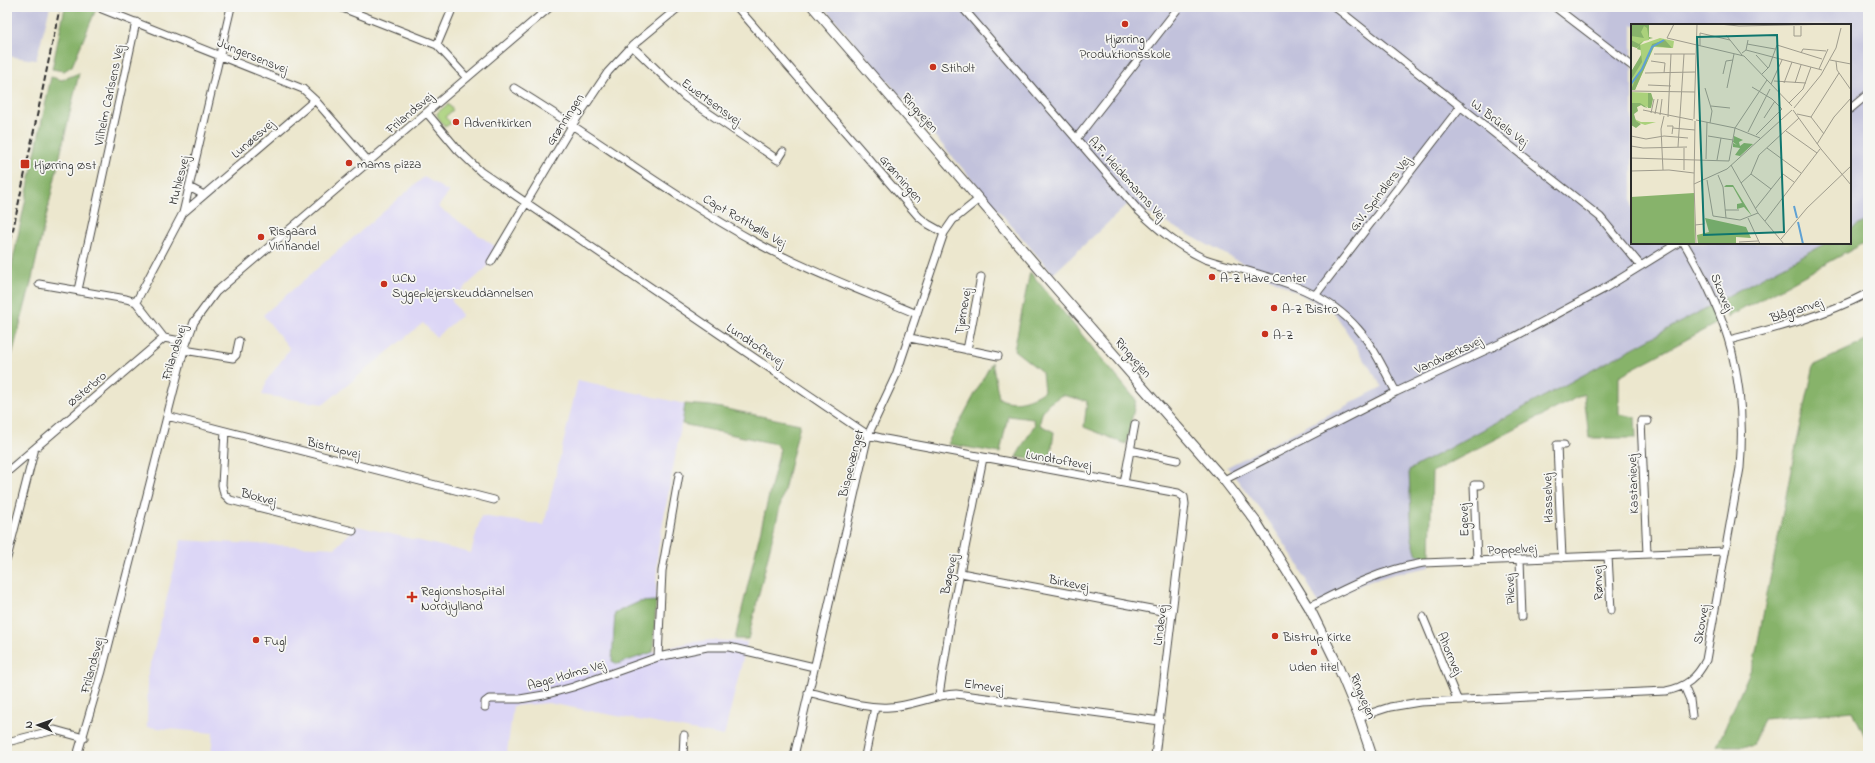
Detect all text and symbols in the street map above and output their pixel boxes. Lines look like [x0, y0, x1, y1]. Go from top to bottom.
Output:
marker: Hjørring Produktionsskole [1120, 19, 1130, 29]
inset map [1631, 24, 1851, 244]
place label: Hjørring Produktionsskole [1079, 30, 1171, 64]
street label: Jungersensvej [214, 34, 291, 80]
street label: Vilhelm Carlsens Vej [89, 43, 129, 148]
place label: Stiholt [941, 59, 976, 78]
marker: Stiholt [928, 62, 938, 72]
street label: Ewertsensvej [677, 74, 745, 131]
street label: Frilandsvej [381, 87, 438, 139]
street label: Ringvejen [896, 89, 943, 138]
street label: Grønningen [541, 90, 590, 150]
street label: W. Brüels Vej [1466, 95, 1532, 152]
place label: Adventkirken [464, 114, 531, 133]
street label: Lunøesvej [227, 115, 279, 163]
marker: Adventkirken [451, 117, 461, 127]
street label: A.F. Heidemanns Vej [1084, 132, 1170, 226]
street label: Grønningen [874, 151, 927, 208]
street label: G.V. Spindlers Vej [1345, 152, 1416, 236]
street label: Muhlesvej [164, 153, 195, 207]
place label: mams pizza [357, 155, 421, 174]
place label: Hjørring Øst [34, 156, 97, 176]
marker: Hjørring Øst [19, 158, 31, 170]
marker: mams pizza [344, 158, 354, 168]
street label: Capt Rottbølls Vej [699, 190, 790, 253]
place label: Risgaard Vinhandel [268, 222, 319, 256]
marker: Risgaard Vinhandel [256, 232, 266, 242]
place label: UCN Sygeplejerskeuddannelsen [392, 269, 533, 304]
place label: A-Z Have Center [1220, 269, 1307, 288]
street label: Skovvej [1705, 271, 1738, 315]
marker: A-Z Have Center [1207, 272, 1217, 282]
marker: UCN Sygeplejerskeuddannelsen [379, 279, 389, 289]
street label: Tjørnevej [950, 286, 977, 336]
street label: Blågranvej [1767, 293, 1826, 329]
place label: A-Z Bistro [1282, 300, 1339, 319]
marker: A-Z Bistro [1269, 303, 1279, 313]
street label: Lundtoftevej [722, 319, 788, 372]
street label: Frilandsvej [157, 322, 192, 383]
place label: A-Z [1273, 326, 1293, 345]
marker: A-Z [1260, 329, 1270, 339]
street label: Vandværksvej [1411, 331, 1486, 380]
street label: Ringvejen [1109, 334, 1156, 383]
street label: Østerbro [63, 367, 111, 412]
street label: Bispevænget [834, 427, 870, 500]
street label: Bistrupvej [304, 432, 363, 464]
street label: Lundtoftevej [1024, 445, 1094, 476]
street label: Kastanievej [1623, 453, 1644, 514]
street label: Hasselvej [1538, 472, 1559, 523]
street label: Blokvej [238, 483, 279, 511]
street label: Egevej [1454, 503, 1476, 537]
street label: Poppelvej [1487, 539, 1538, 560]
street label: Bøgevej [936, 552, 964, 598]
street label: Rønvej [1588, 565, 1609, 600]
street label: Birkevej [1046, 570, 1091, 597]
street label: Pilevej [1500, 573, 1521, 605]
place label: Regionshospital Nordjylland [421, 582, 505, 617]
marker: Regionshospital Nordjylland [406, 591, 418, 603]
street label: Skovvej [1689, 603, 1714, 645]
street label: Lindevej [1149, 604, 1172, 646]
place label: Bistrup Kirke [1282, 628, 1351, 647]
street label: Ahornvej [1432, 629, 1467, 678]
marker: Bistrup Kirke [1270, 631, 1280, 641]
place label: Fugl [263, 632, 286, 652]
street label: Frilandsvej [76, 635, 109, 696]
marker: Fugl [251, 635, 261, 645]
marker: Uden titel [1309, 647, 1319, 657]
street label: Aage Holms Vej [525, 655, 608, 697]
place label: Uden titel [1289, 658, 1339, 677]
street label: Ringvejen [1344, 671, 1380, 723]
street label: Elmevej [963, 674, 1005, 699]
north arrow [18, 705, 58, 745]
text: N [21, 721, 37, 729]

